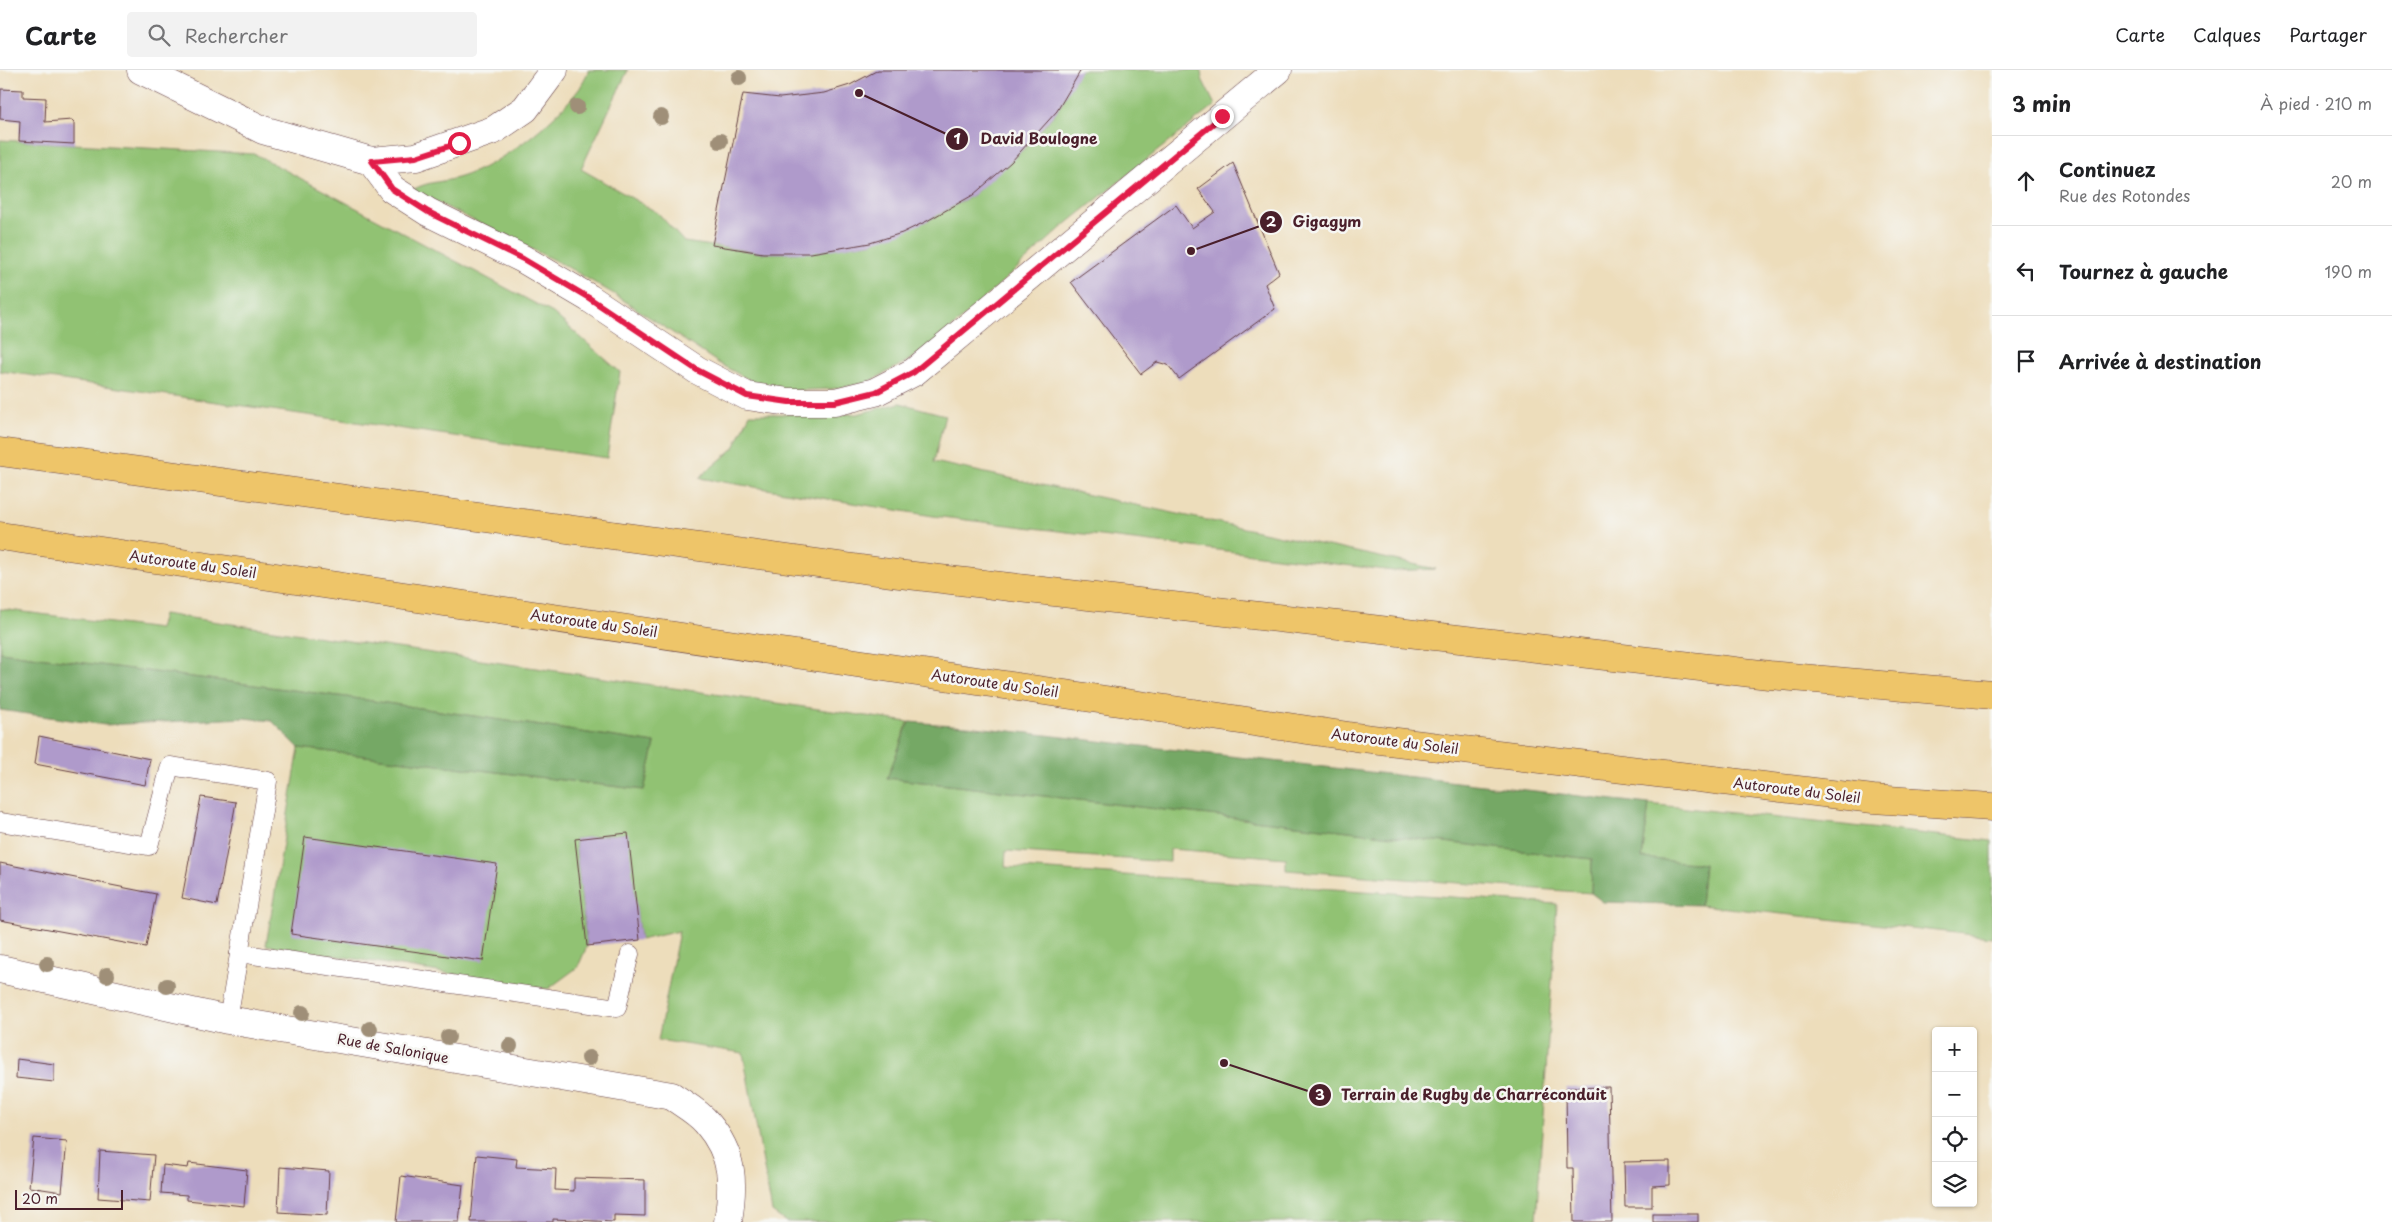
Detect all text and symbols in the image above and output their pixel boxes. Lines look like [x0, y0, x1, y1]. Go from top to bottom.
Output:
search box [127, 12, 477, 57]
text: Carte [25, 17, 97, 53]
icon: search [145, 21, 173, 49]
text: Rechercher [185, 21, 288, 49]
text: Carte [2115, 21, 2165, 48]
text: Calques [2193, 21, 2261, 48]
text: Partager [2289, 21, 2367, 48]
text: 3 min [2012, 87, 2071, 119]
text: À pied · 210 m [2260, 91, 2372, 115]
route end [1211, 105, 1234, 128]
callout: David Boulogne [945, 124, 1108, 154]
text: 1 [953, 126, 961, 149]
text: David Boulogne [981, 126, 1098, 149]
route start [448, 132, 471, 155]
text: Continuez [2059, 155, 2156, 183]
icon: ahead [2012, 167, 2040, 195]
text: 20 m [2331, 169, 2372, 193]
text: Rue des Rotondes [2059, 183, 2190, 207]
callout: Gigagym [1258, 207, 1372, 237]
text: 2 [1266, 209, 1277, 232]
text: Gigagym [1293, 209, 1361, 232]
icon: left [2012, 257, 2040, 285]
text: Tournez à gauche [2059, 257, 2228, 285]
text: 190 m [2324, 259, 2372, 283]
icon: arrive [2012, 347, 2040, 375]
text: Arrivée à destination [2059, 347, 2262, 375]
street label: Autoroute du Soleil [128, 545, 258, 583]
street label: Autoroute du Soleil [529, 604, 659, 642]
street label: Autoroute du Soleil [930, 664, 1060, 702]
street label: Autoroute du Soleil [1330, 723, 1460, 759]
street label: Autoroute du Soleil [1732, 772, 1862, 808]
map controls [1932, 1027, 1977, 1207]
button: + [1932, 1027, 1977, 1072]
street label: Rue de Salonique [336, 1028, 451, 1068]
button: − [1932, 1072, 1977, 1117]
callout: Terrain de Rugby de Charréconduit [1307, 1080, 1617, 1110]
text: 3 [1315, 1082, 1325, 1105]
text: Terrain de Rugby de Charréconduit [1341, 1082, 1607, 1105]
button: locate [1932, 1117, 1977, 1162]
button: layers [1932, 1162, 1977, 1207]
scale bar [15, 1187, 122, 1210]
text: 20 m [22, 1188, 58, 1209]

